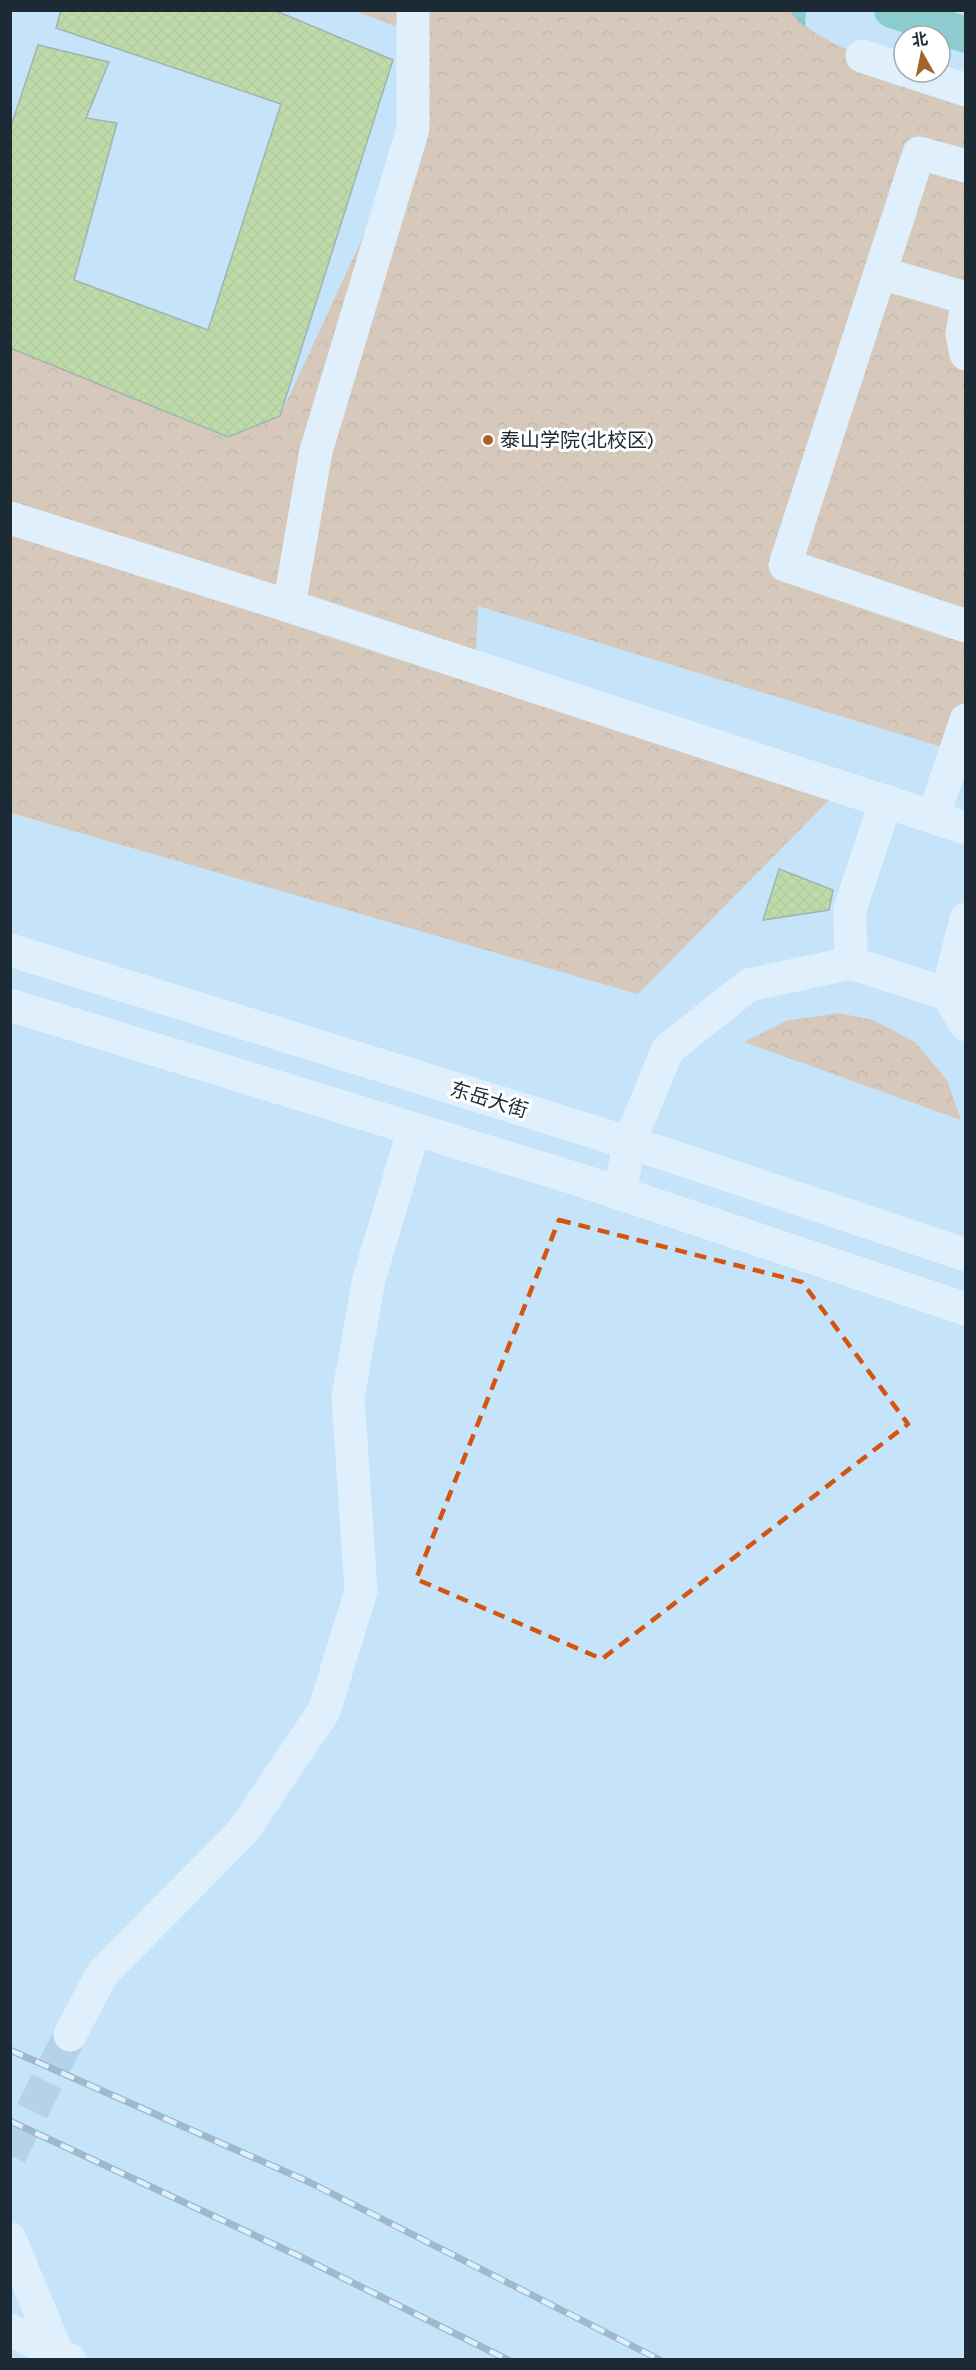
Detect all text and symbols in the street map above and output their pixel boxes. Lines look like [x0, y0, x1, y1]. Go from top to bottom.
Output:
north arrow [892, 24, 952, 84]
text: 北 [910, 29, 929, 50]
place label: 泰山学院(北校区) [500, 429, 654, 452]
marker: 泰山学院(北校区) [481, 433, 495, 447]
street label: 东岳大街 [447, 1077, 531, 1123]

